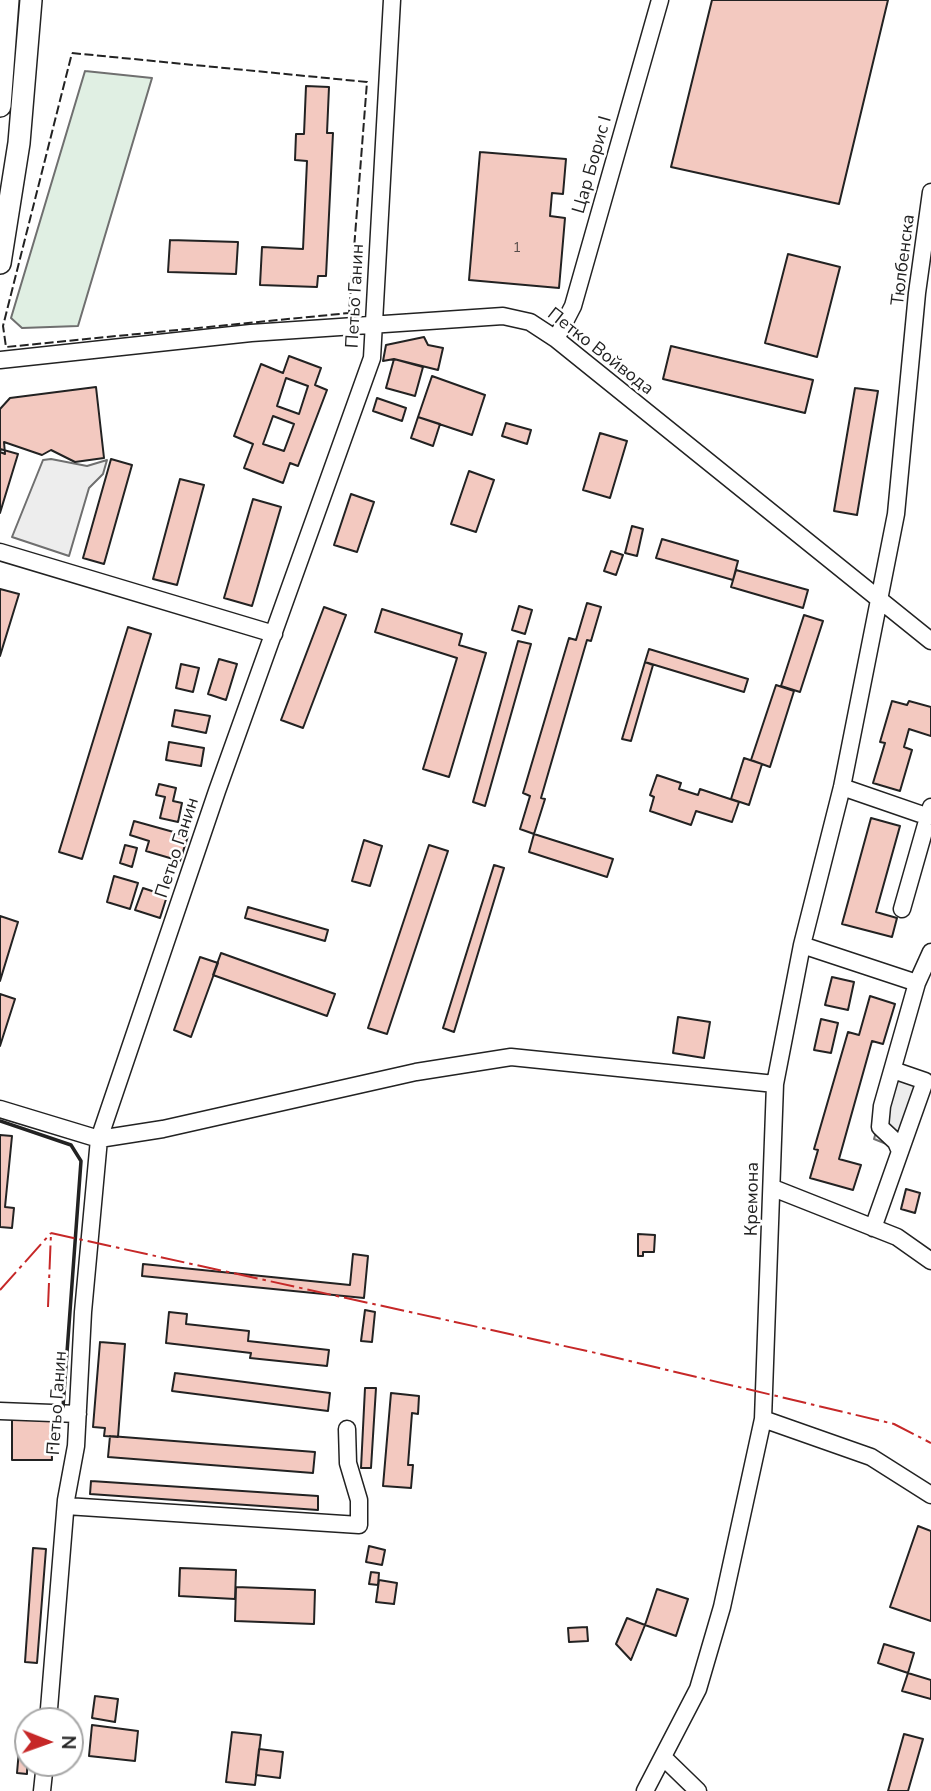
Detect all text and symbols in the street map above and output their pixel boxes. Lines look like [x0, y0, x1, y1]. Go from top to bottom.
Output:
street label: Цар Борис I [569, 114, 617, 216]
street label: Тюлбенска [888, 213, 920, 307]
house number: 1 [513, 241, 521, 257]
street label: Петьо Ганин [342, 243, 370, 349]
street label: Петко Войвода [543, 304, 657, 400]
street label: Петьо Ганин [152, 795, 204, 901]
street label: Кремона [742, 1162, 764, 1236]
street label: Петьо Ганин [44, 1350, 72, 1456]
north arrow [14, 1707, 84, 1777]
text: N [55, 1735, 81, 1750]

